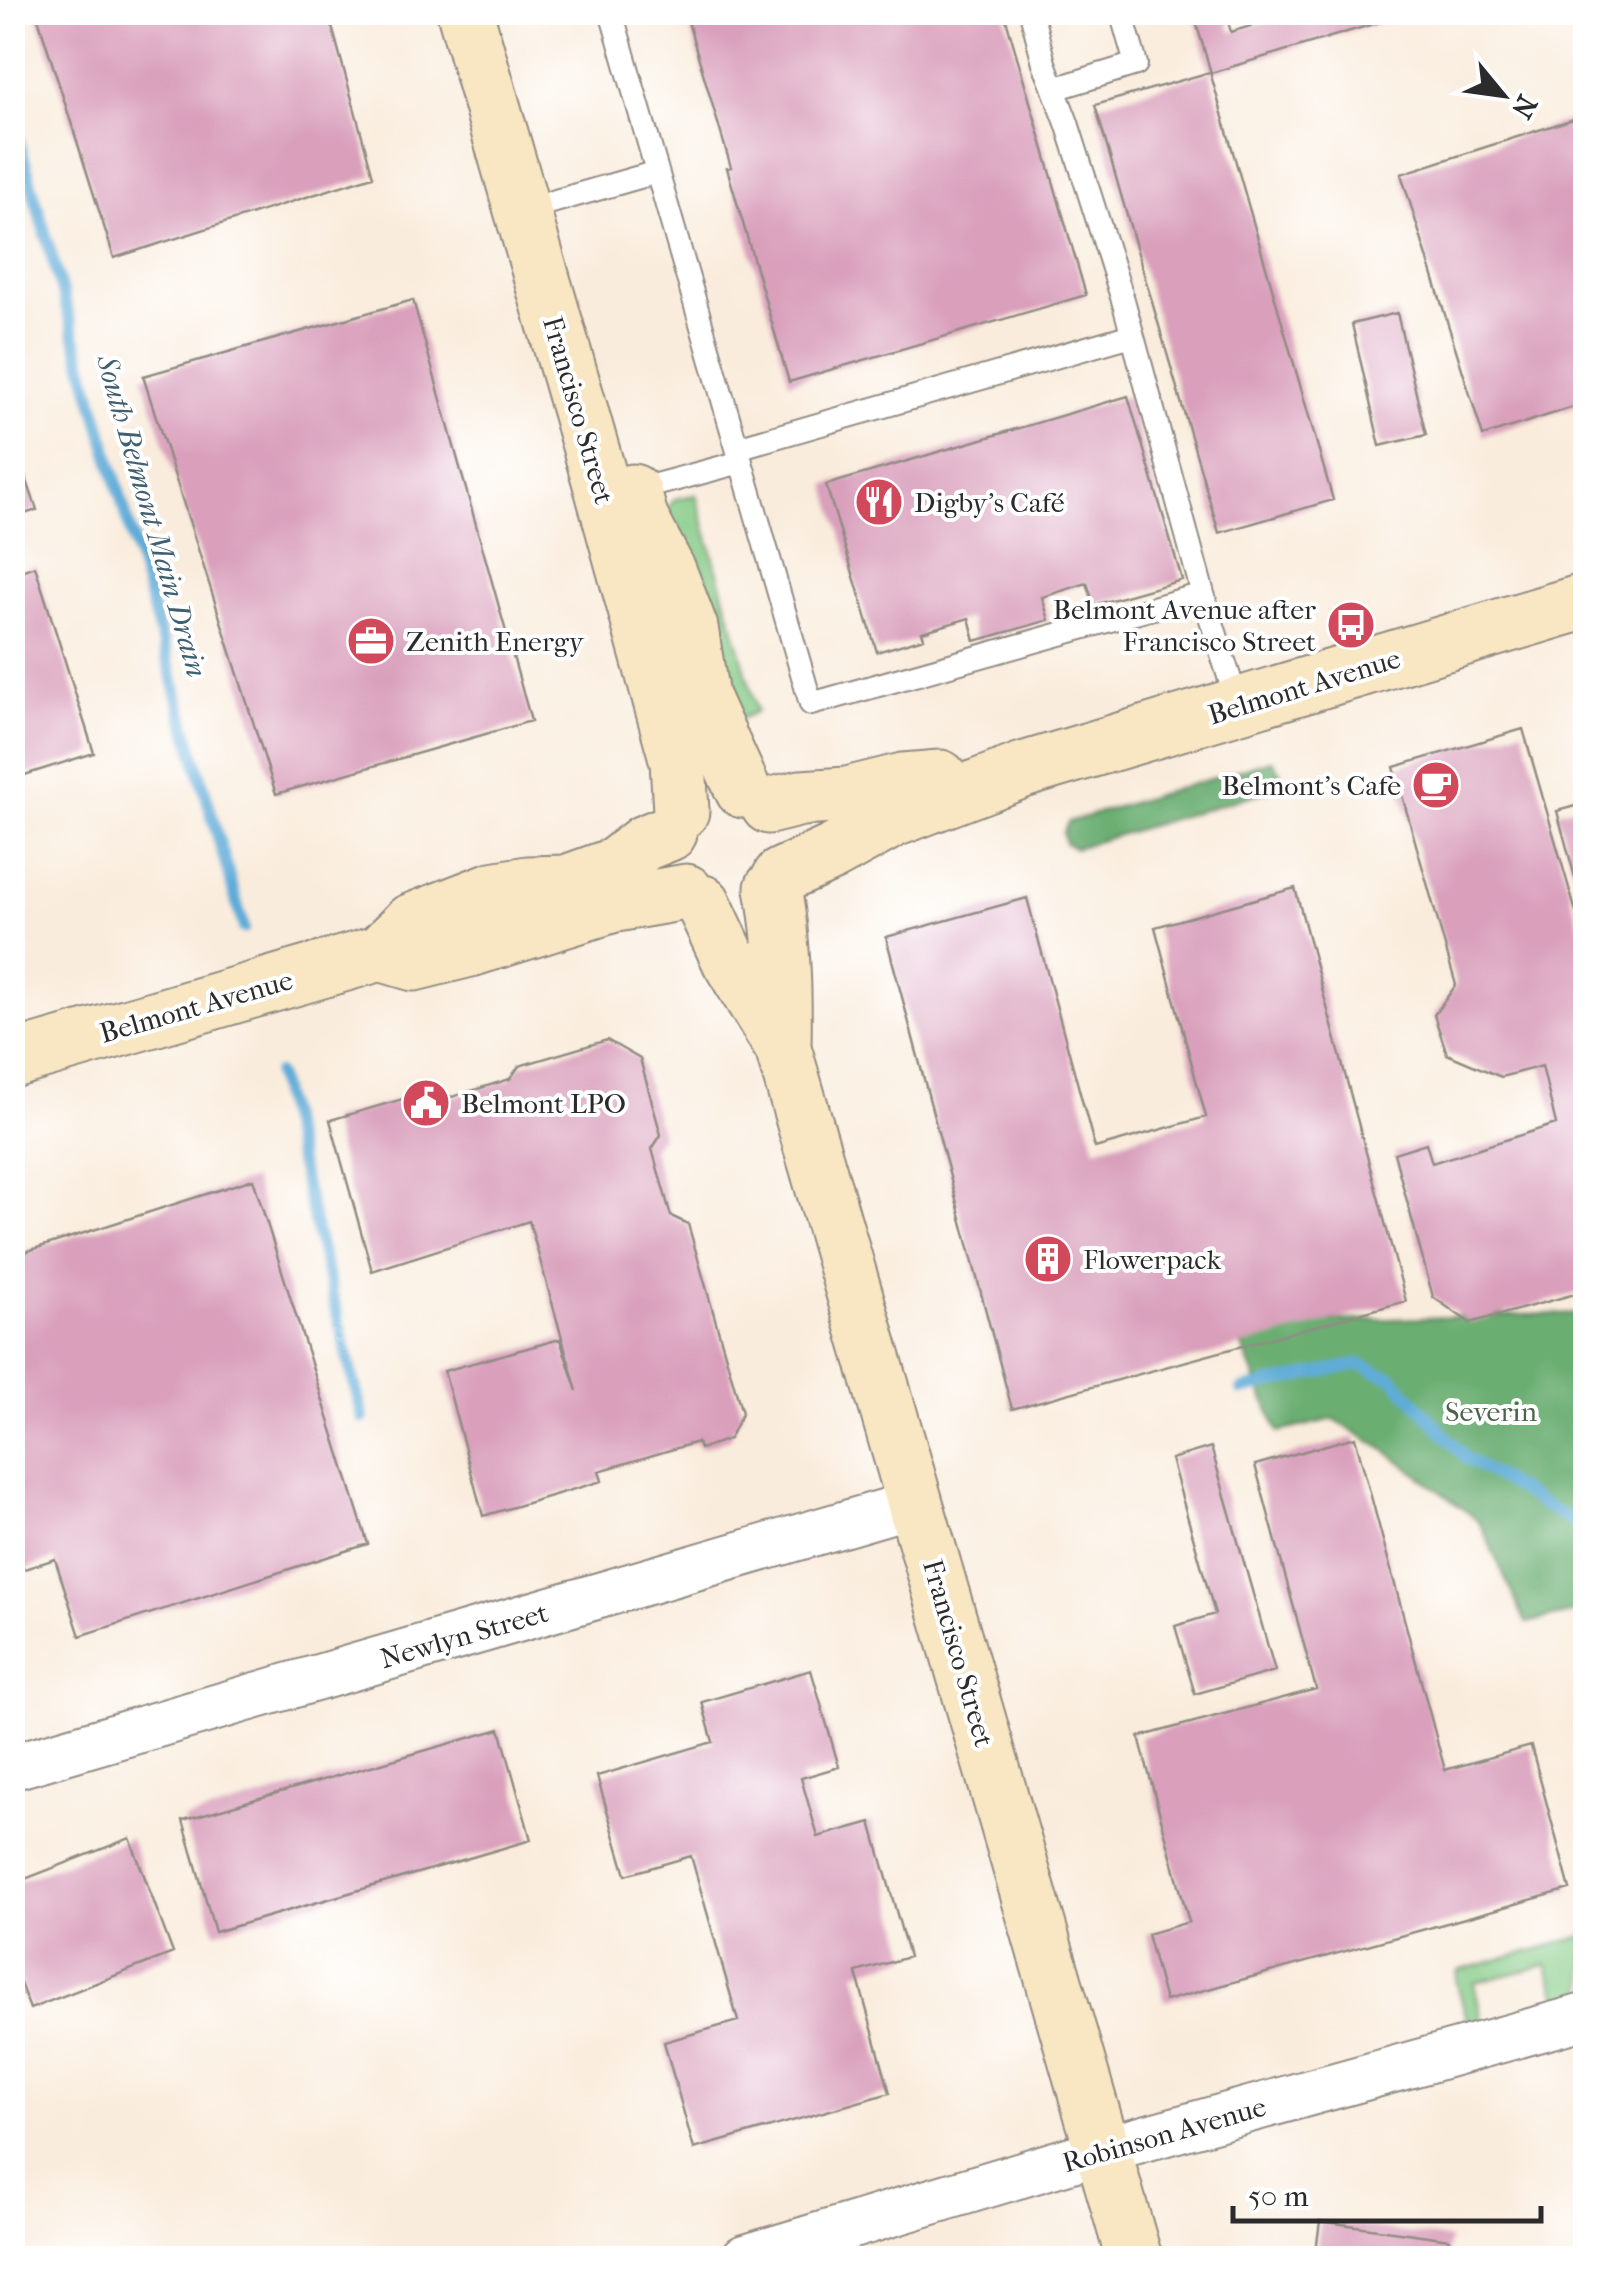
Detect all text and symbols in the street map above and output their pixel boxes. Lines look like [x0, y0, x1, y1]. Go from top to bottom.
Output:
north arrow [1453, 45, 1553, 145]
text: N [1504, 90, 1544, 125]
street label: Francisco Street [536, 313, 621, 508]
water label: South Belmont Main Drain [88, 350, 214, 681]
restaurant icon: Digby's Café [853, 476, 905, 528]
place label: Digby's Café [914, 486, 1065, 519]
place label: Belmont Avenue after Francisco Street [1053, 593, 1316, 658]
bus stop icon: Belmont Avenue after Francisco Street [1325, 599, 1377, 651]
office icon: Zenith Energy [345, 615, 397, 667]
place label: Zenith Energy [406, 625, 585, 658]
street label: Belmont Avenue [1204, 642, 1404, 731]
cafe icon: Belmont's Cafe [1410, 759, 1462, 811]
place label: Belmont's Cafe [1221, 769, 1401, 802]
street label: Belmont Avenue [96, 963, 297, 1050]
public building icon: Belmont LPO [400, 1077, 452, 1129]
place label: Belmont LPO [461, 1087, 626, 1120]
building icon: Flowerpack [1022, 1233, 1074, 1285]
place label: Flowerpack [1083, 1243, 1222, 1276]
park label: Severin [1445, 1395, 1537, 1428]
street label: Francisco Street [916, 1556, 1001, 1751]
street label: Newlyn Street [376, 1596, 552, 1675]
street label: Robinson Avenue [1059, 2090, 1270, 2179]
scale bar [1233, 2161, 1540, 2223]
text: 50 m [1248, 2179, 1309, 2214]

